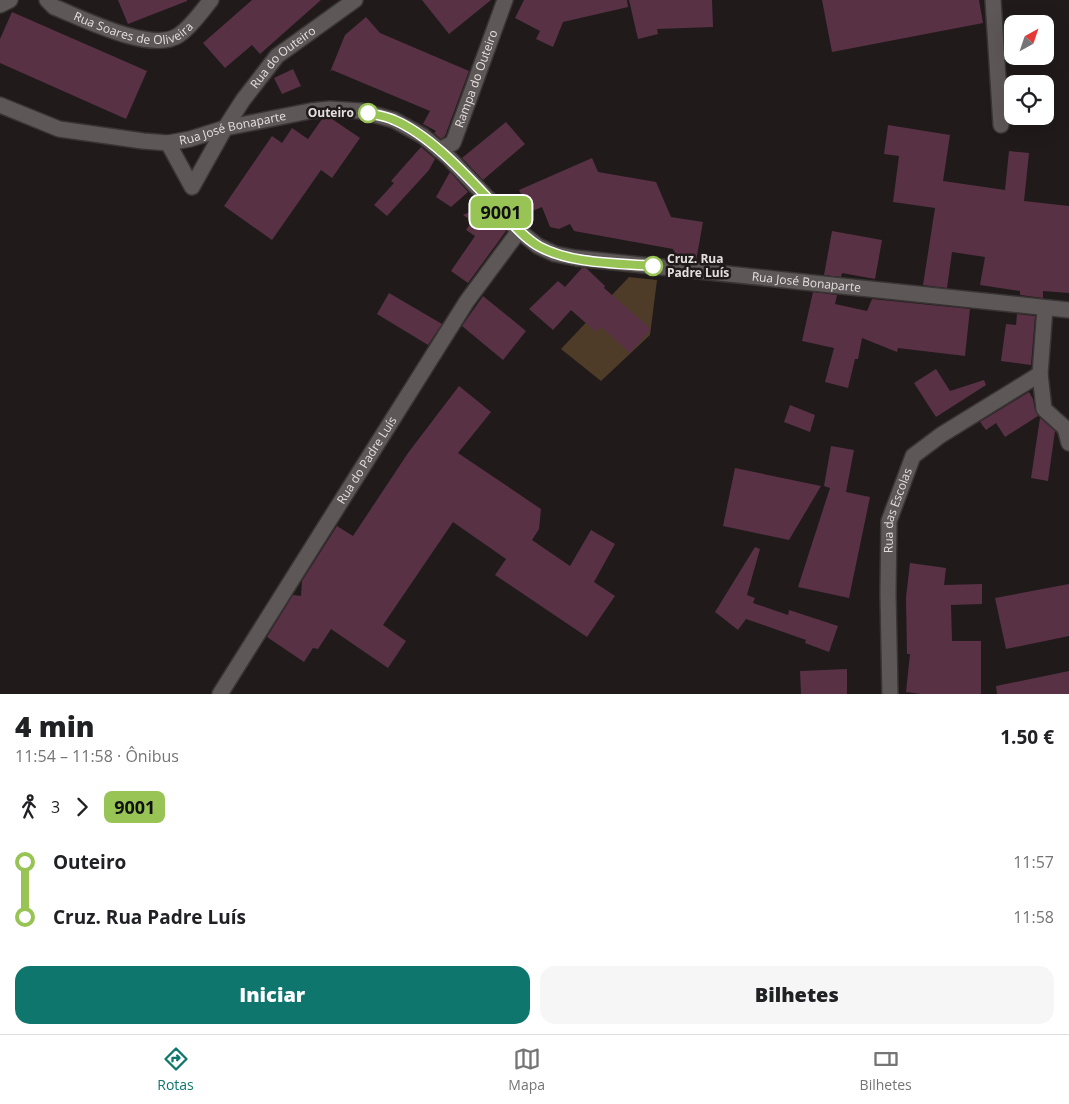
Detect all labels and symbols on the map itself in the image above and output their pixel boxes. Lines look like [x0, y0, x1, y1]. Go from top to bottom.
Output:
street label: Rua Soares de Oliveira [71, 7, 197, 48]
north arrow [1004, 15, 1054, 65]
street label: Rua do Outeiro [246, 22, 319, 92]
street label: Rampa do Outeiro [450, 27, 501, 130]
marker: Outeiro [358, 103, 378, 123]
place label: Outeiro [308, 104, 354, 121]
street label: Rua José Bonaparte [178, 107, 288, 149]
line badge: 9001 [466, 196, 536, 228]
place label: Cruz. Rua Padre Luís [667, 250, 729, 281]
marker: Cruz. Rua Padre Luís [643, 256, 663, 276]
street label: Rua José Bonaparte [751, 268, 862, 296]
street label: Rua do Padre Luís [332, 413, 401, 507]
street label: Rua das Escolas [880, 465, 916, 553]

